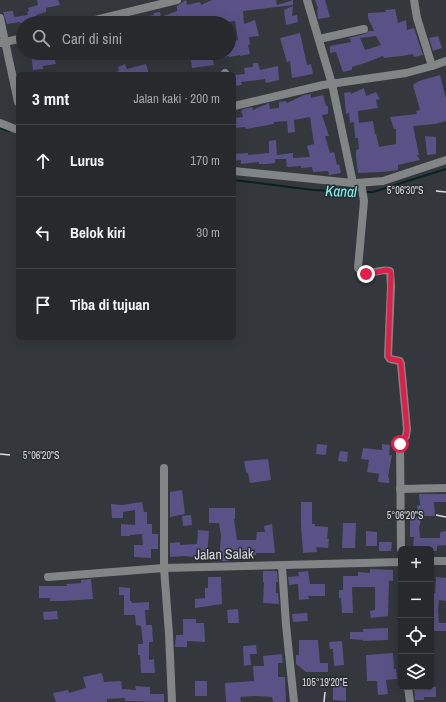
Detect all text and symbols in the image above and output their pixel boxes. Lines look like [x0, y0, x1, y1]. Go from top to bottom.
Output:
search box [16, 16, 236, 60]
icon: search [30, 27, 52, 49]
text: Cari di sini [62, 28, 122, 49]
text: 3 mnt [32, 87, 69, 110]
text: Jalan kaki · 200 m [133, 90, 220, 107]
icon: ahead [32, 150, 54, 172]
text: Lurus [70, 150, 104, 171]
text: 170 m [190, 152, 220, 169]
water label: Kanal [325, 180, 357, 202]
text: 5°06'30"S [387, 184, 424, 197]
icon: left [32, 222, 54, 244]
text: Belok kiri [70, 222, 125, 243]
text: 30 m [196, 224, 220, 241]
route end [357, 265, 375, 283]
icon: arrive [32, 294, 54, 316]
text: Tiba di tujuan [70, 294, 150, 315]
route start [391, 435, 409, 453]
text: 5°06'20"S [23, 449, 60, 462]
text: 5°06'20"S [387, 509, 424, 522]
street label: Jalan Salak [194, 544, 254, 564]
map controls [398, 546, 434, 690]
button: + [398, 546, 434, 582]
button: − [398, 582, 434, 618]
button: locate [398, 618, 434, 654]
button: layers [398, 654, 434, 690]
text: 105°19'20"E [302, 676, 348, 689]

